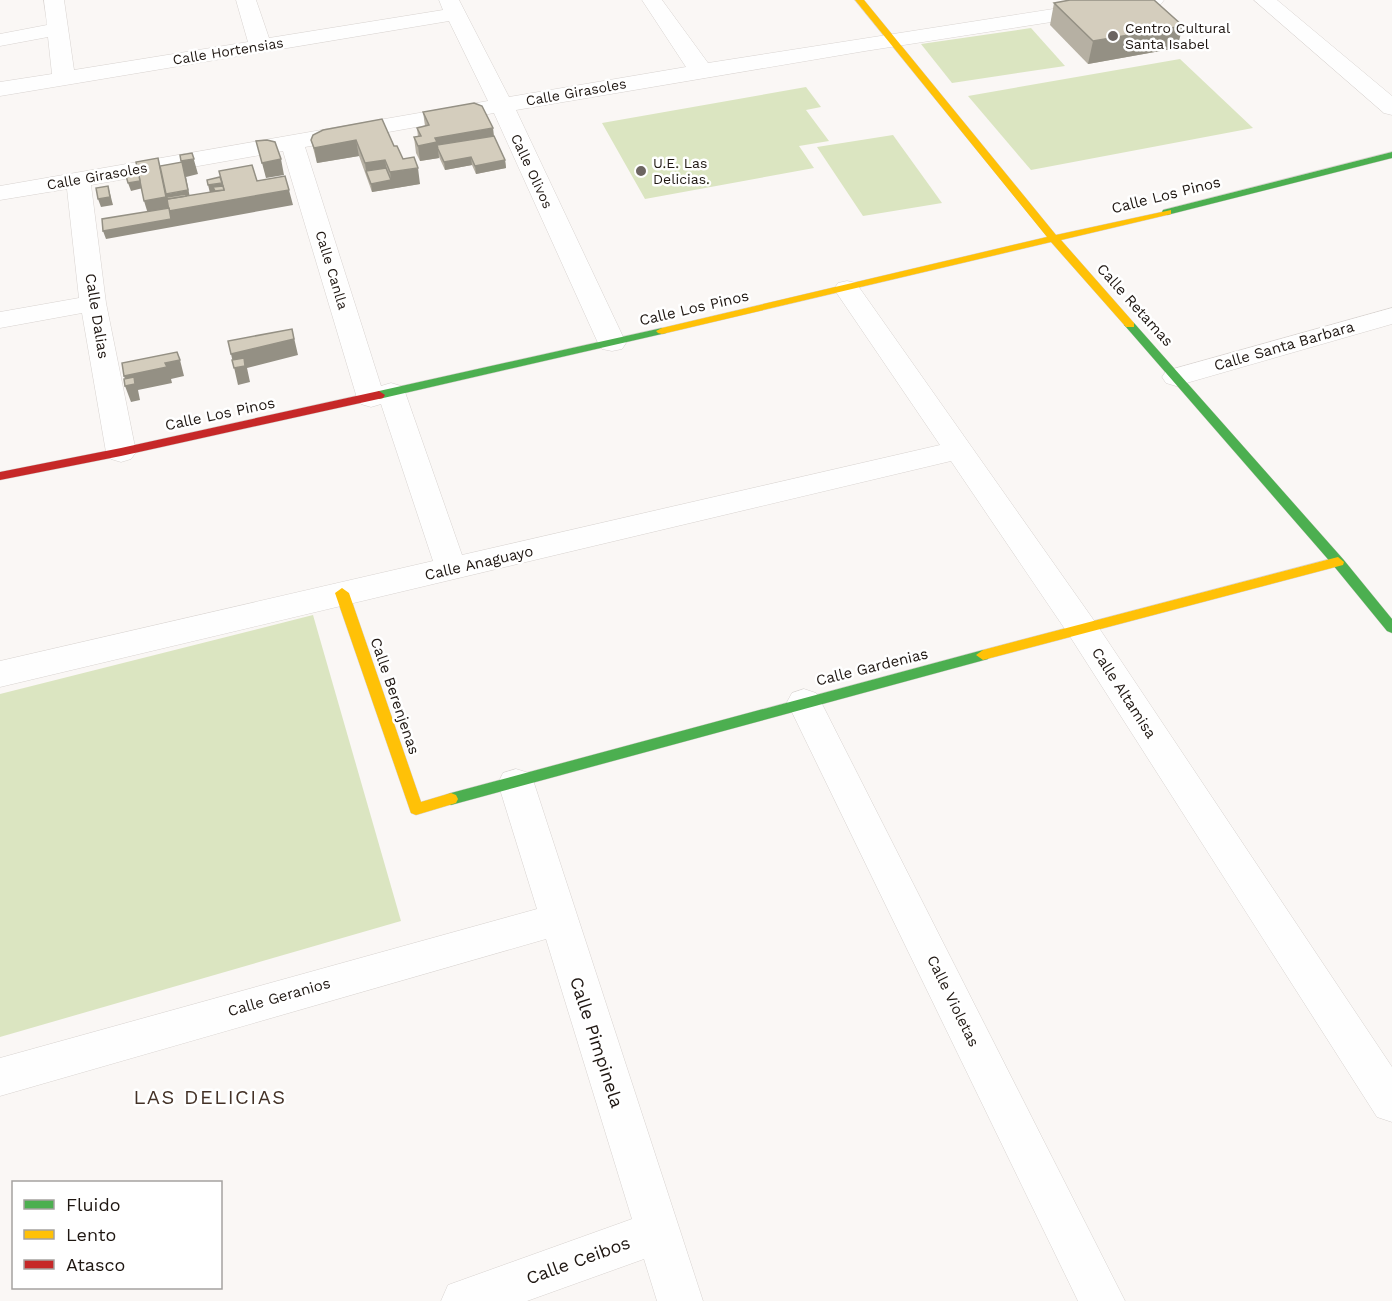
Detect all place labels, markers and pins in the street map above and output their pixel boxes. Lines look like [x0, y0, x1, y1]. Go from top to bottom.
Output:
place label: Centro Cultural Santa Isabel [1125, 20, 1231, 52]
marker: Centro Cultural Santa Isabel [1106, 29, 1120, 43]
place label: U.E. Las Delicias. [653, 155, 710, 187]
marker: U.E. Las Delicias. [634, 164, 648, 178]

